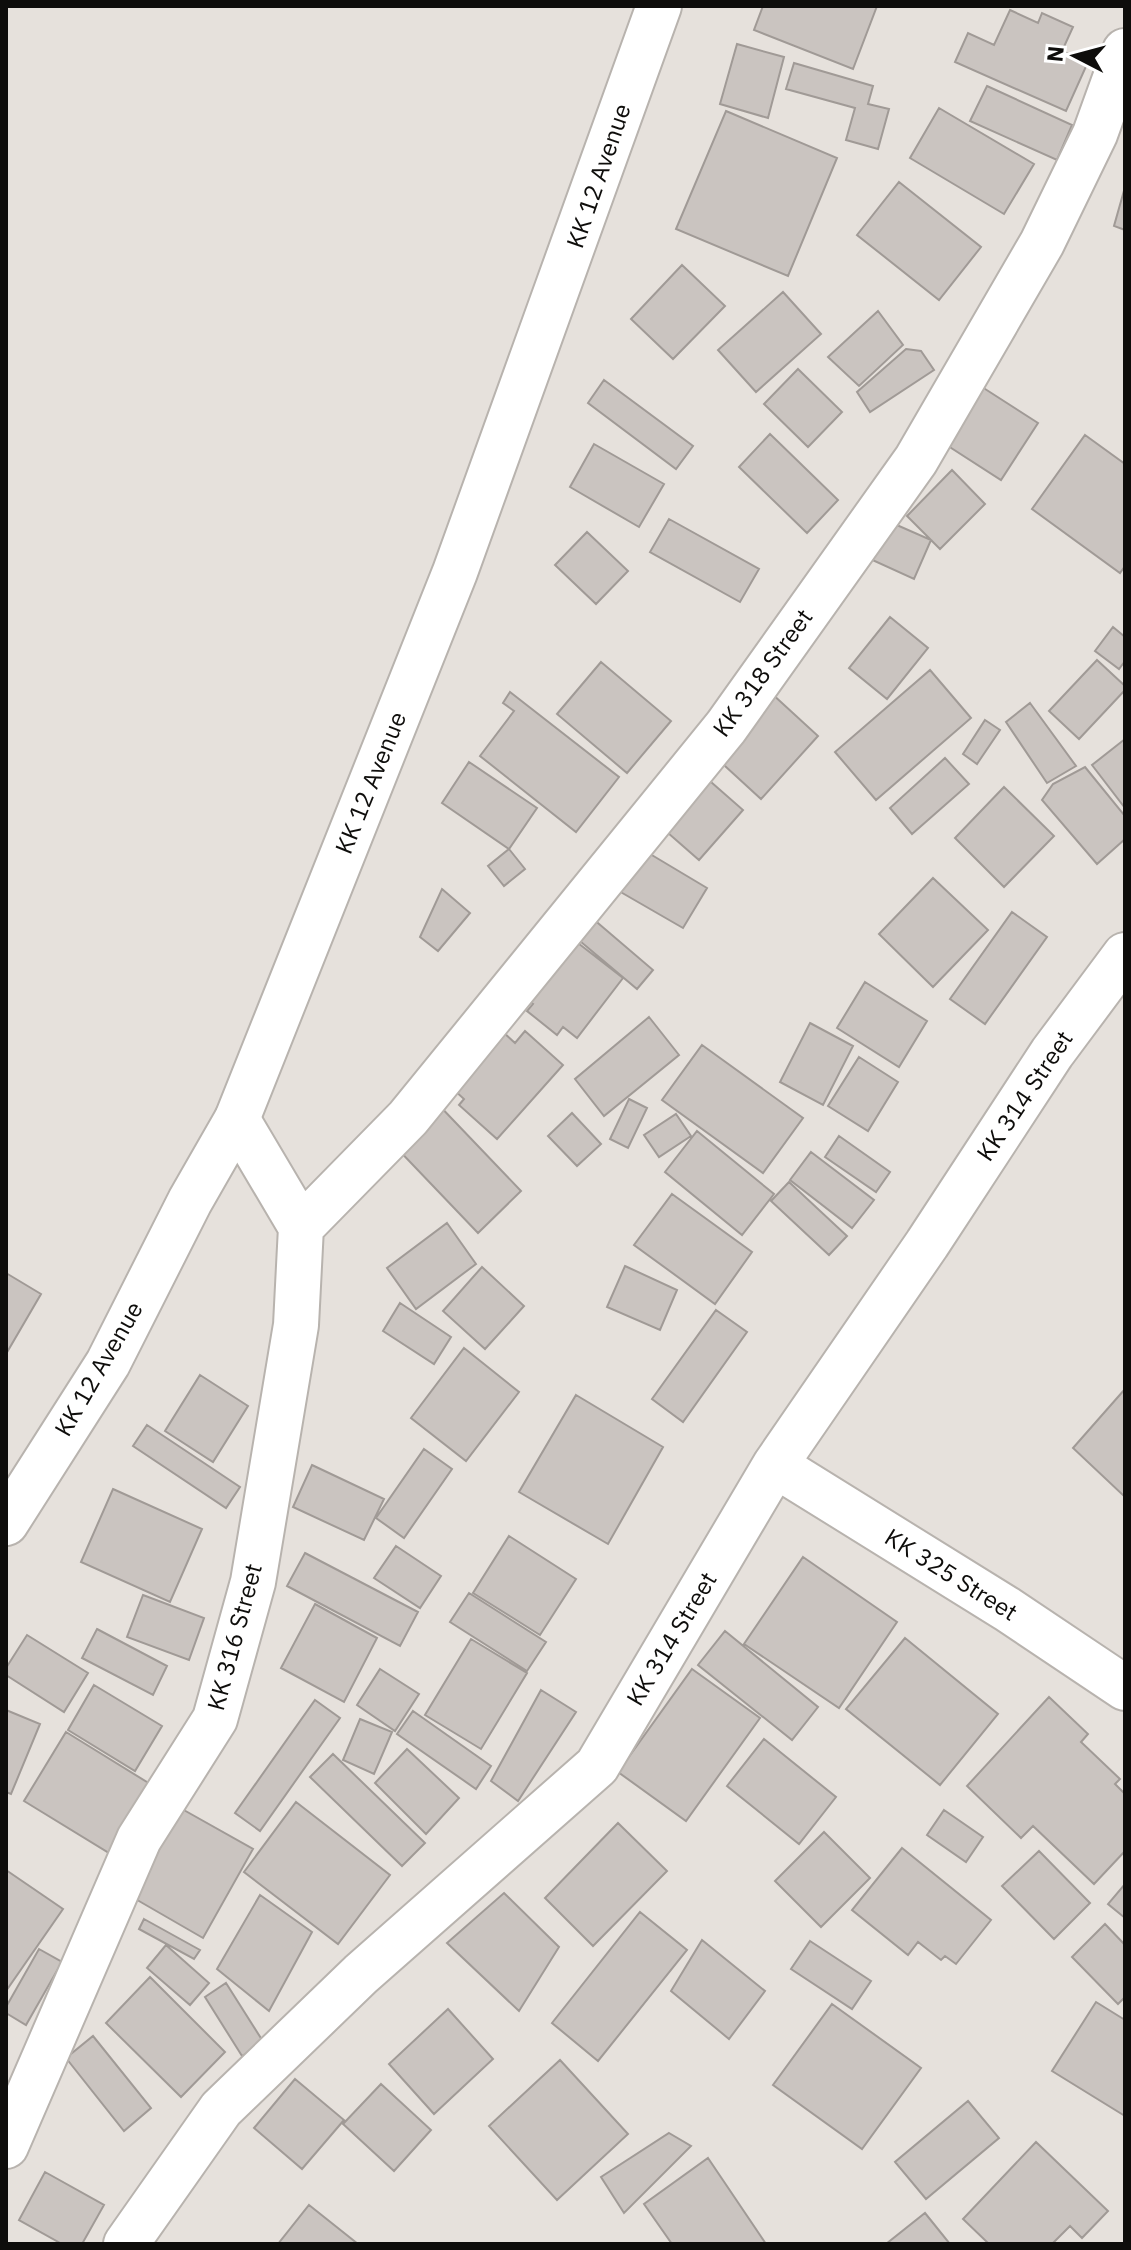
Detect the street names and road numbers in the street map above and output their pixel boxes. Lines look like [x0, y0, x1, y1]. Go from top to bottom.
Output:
street label: KK 12 Avenue [558, 99, 638, 252]
street label: KK 318 Street [705, 602, 819, 743]
street label: KK 12 Avenue [327, 707, 413, 858]
street label: KK 314 Street [969, 1024, 1080, 1167]
street label: KK 12 Avenue [47, 1295, 150, 1442]
street label: KK 325 Street [879, 1521, 1024, 1628]
street label: KK 316 Street [199, 1560, 269, 1714]
street label: KK 314 Street [619, 1566, 724, 1711]

